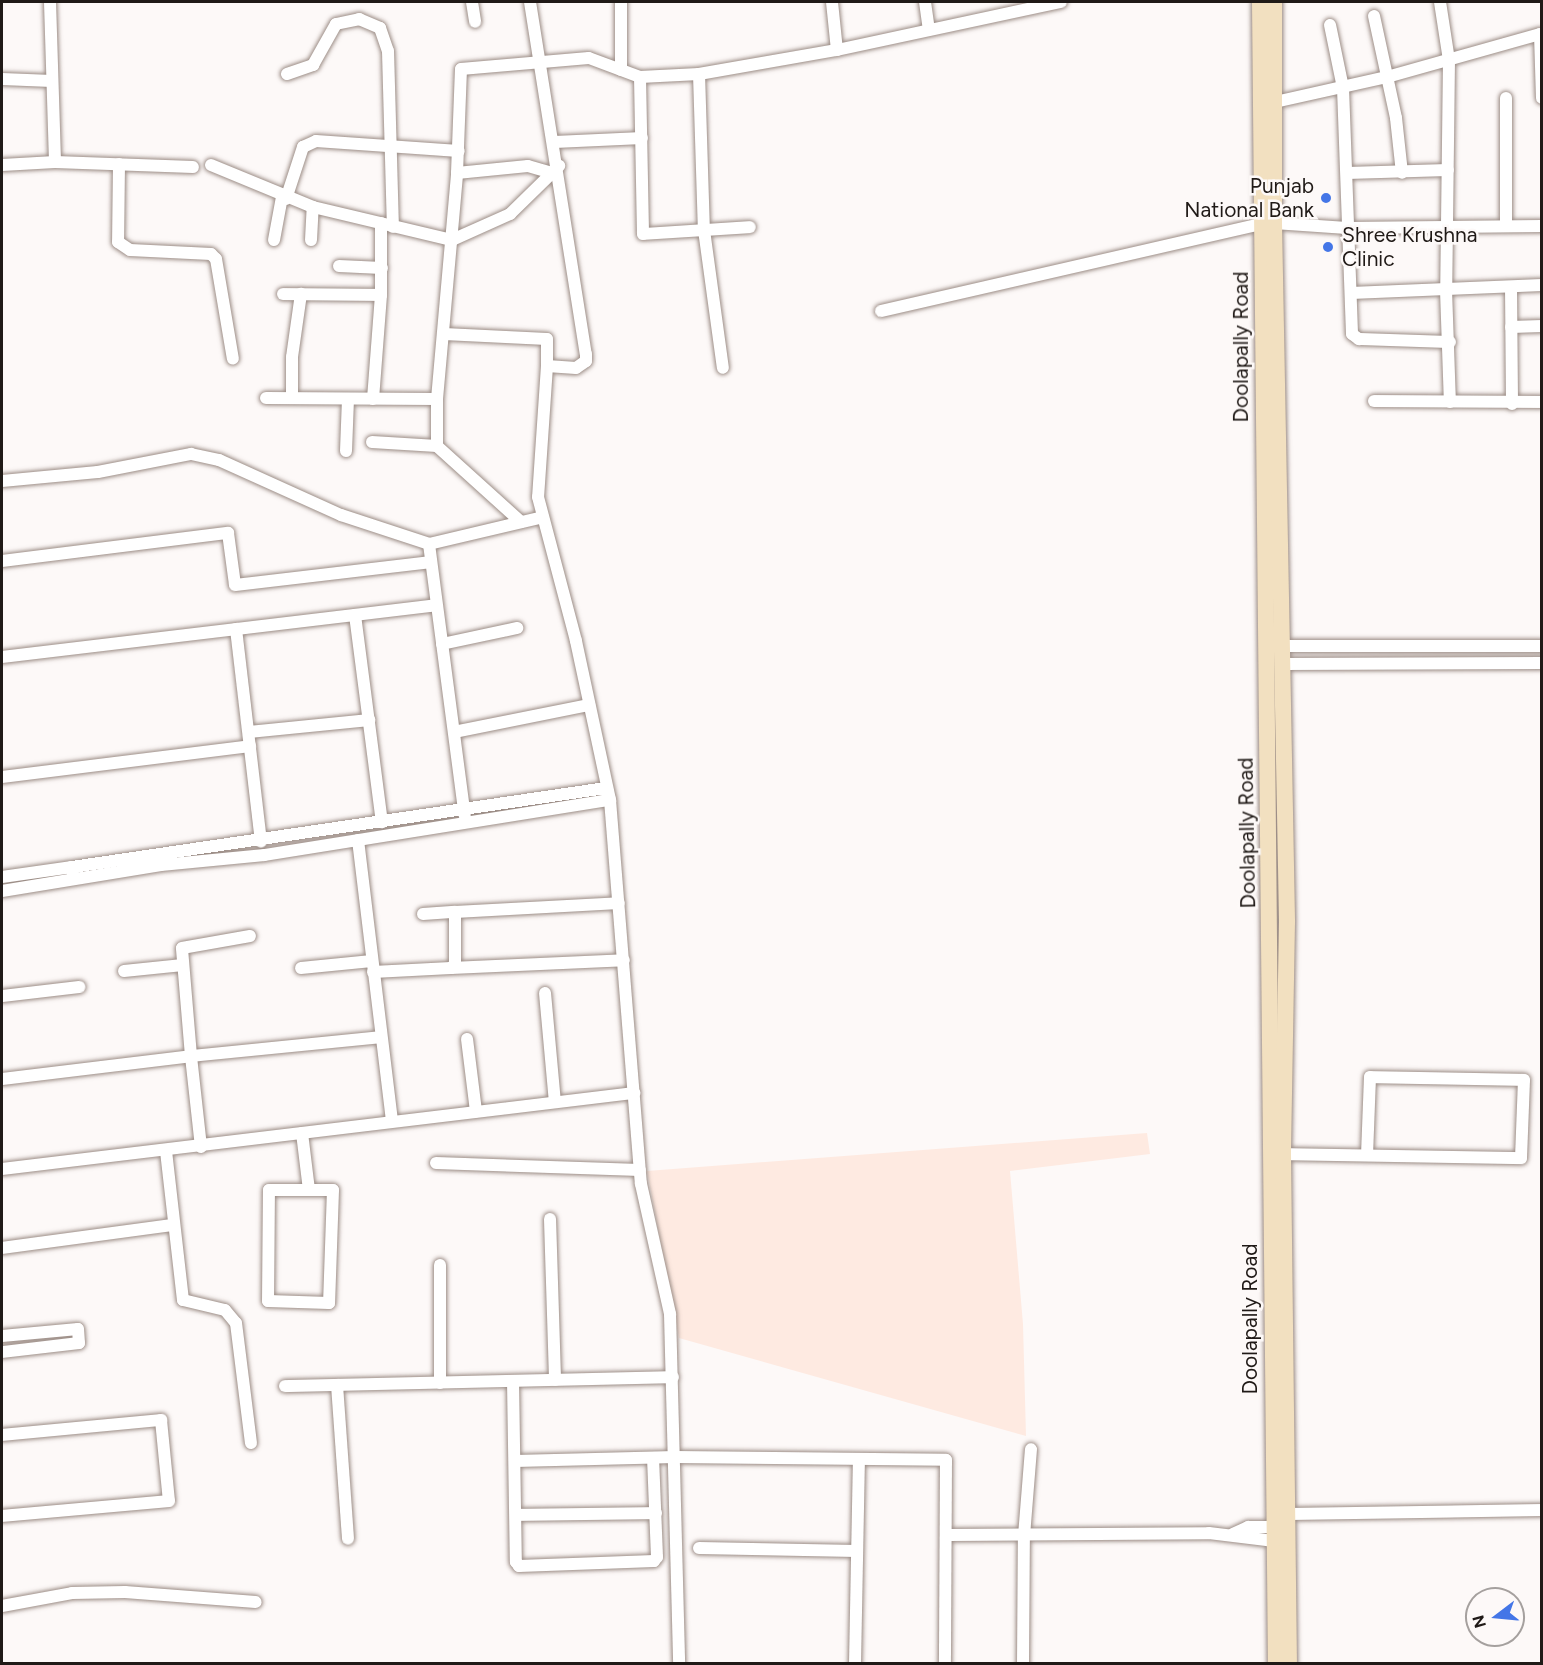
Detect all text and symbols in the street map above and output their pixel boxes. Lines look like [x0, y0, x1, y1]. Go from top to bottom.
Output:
place label: Punjab National Bank [1184, 173, 1314, 223]
marker: Punjab National Bank [1319, 191, 1333, 205]
place label: Shree Krushna Clinic [1342, 222, 1477, 272]
marker: Shree Krushna Clinic [1319, 238, 1337, 256]
street label: Doolapally Road [1228, 271, 1254, 423]
street label: Doolapally Road [1233, 757, 1261, 909]
street label: Doolapally Road [1237, 1243, 1263, 1395]
north arrow [1465, 1587, 1525, 1647]
text: N [1468, 1613, 1490, 1630]

